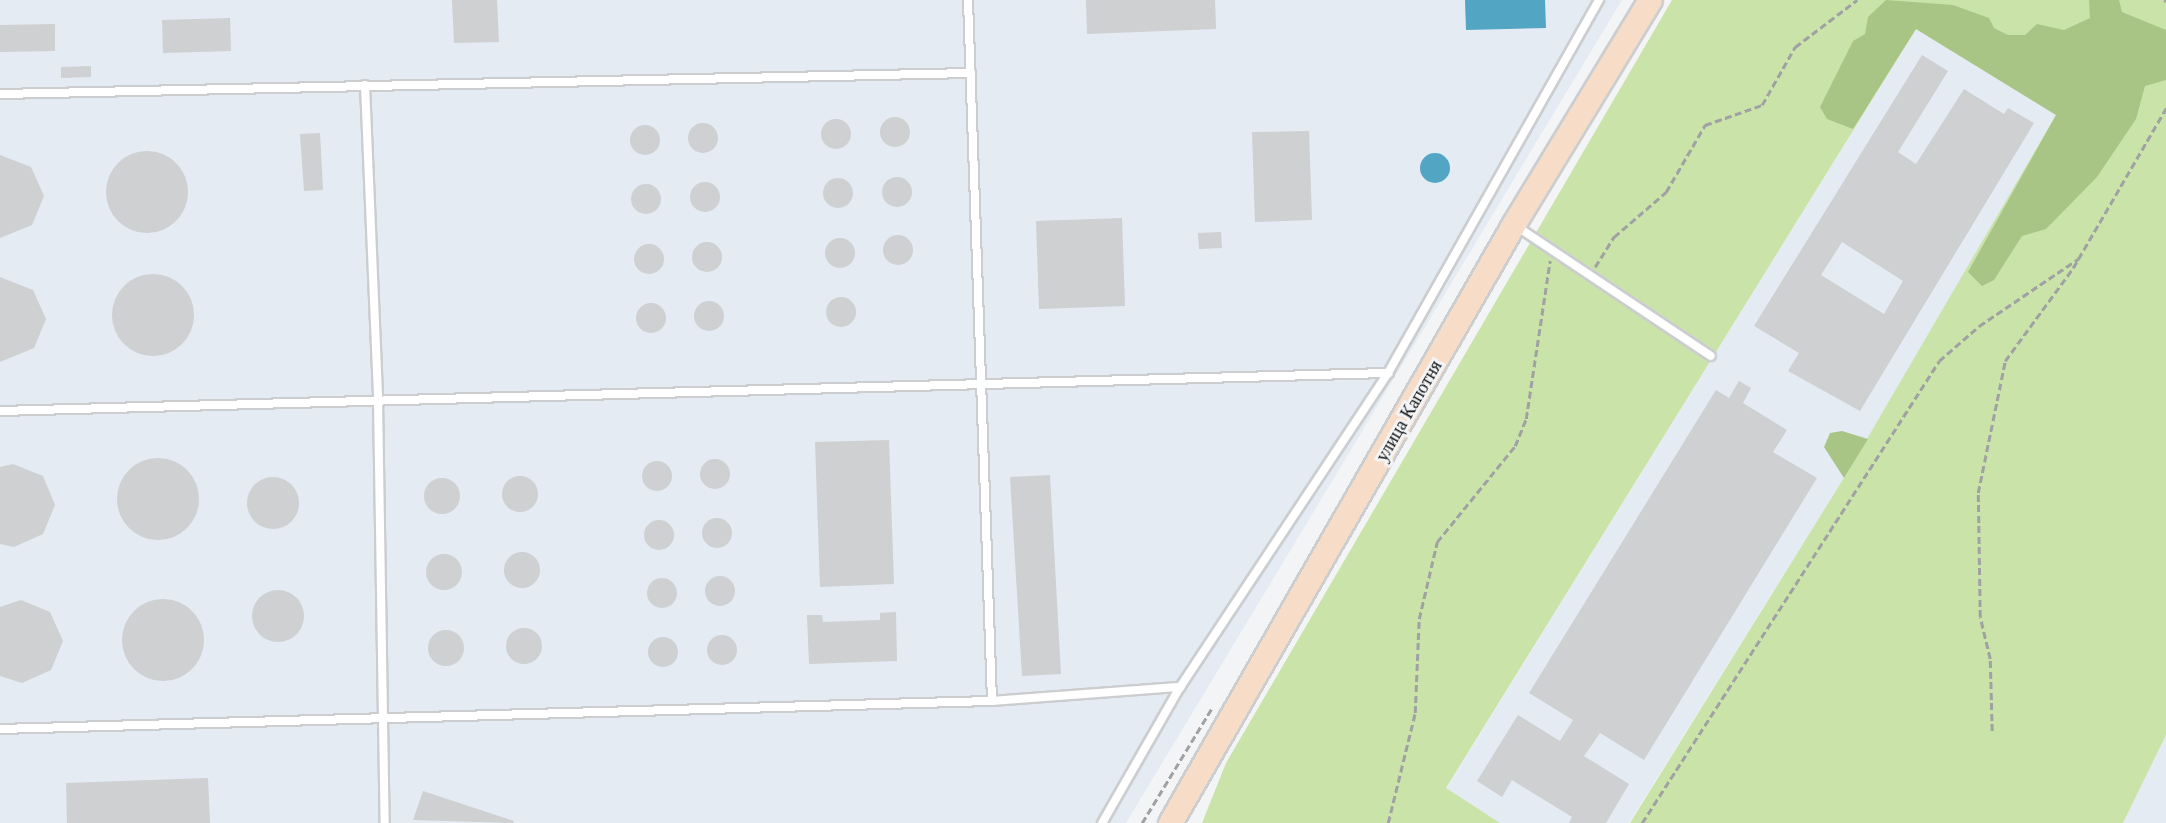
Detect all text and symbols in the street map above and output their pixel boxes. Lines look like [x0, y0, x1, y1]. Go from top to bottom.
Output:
street label: улица Капотня [1371, 357, 1447, 465]

